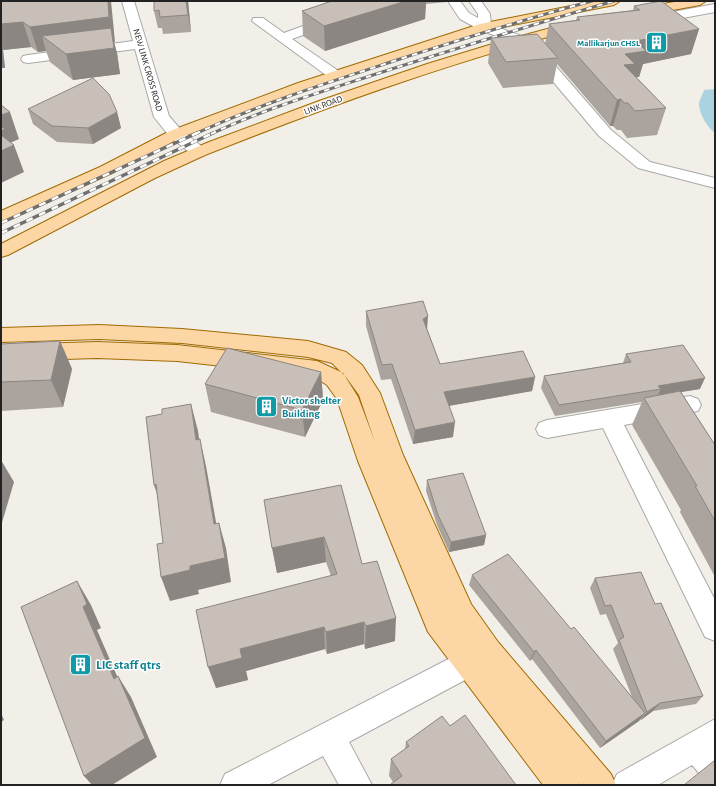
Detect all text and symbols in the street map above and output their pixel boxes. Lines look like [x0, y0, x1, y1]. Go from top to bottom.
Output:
street label: NEW LINK CROSS ROAD [131, 28, 164, 113]
building icon: Mallikarjun CHSL [643, 30, 669, 56]
place label: Mallikarjun CHSL [577, 39, 640, 48]
street label: LINK ROAD [303, 94, 344, 117]
building icon: Victor shelter Building [254, 393, 280, 419]
place label: Victor shelter Building [282, 395, 341, 419]
building icon: LIC staff qtrs [68, 651, 94, 677]
place label: LIC staff qtrs [96, 659, 161, 672]

